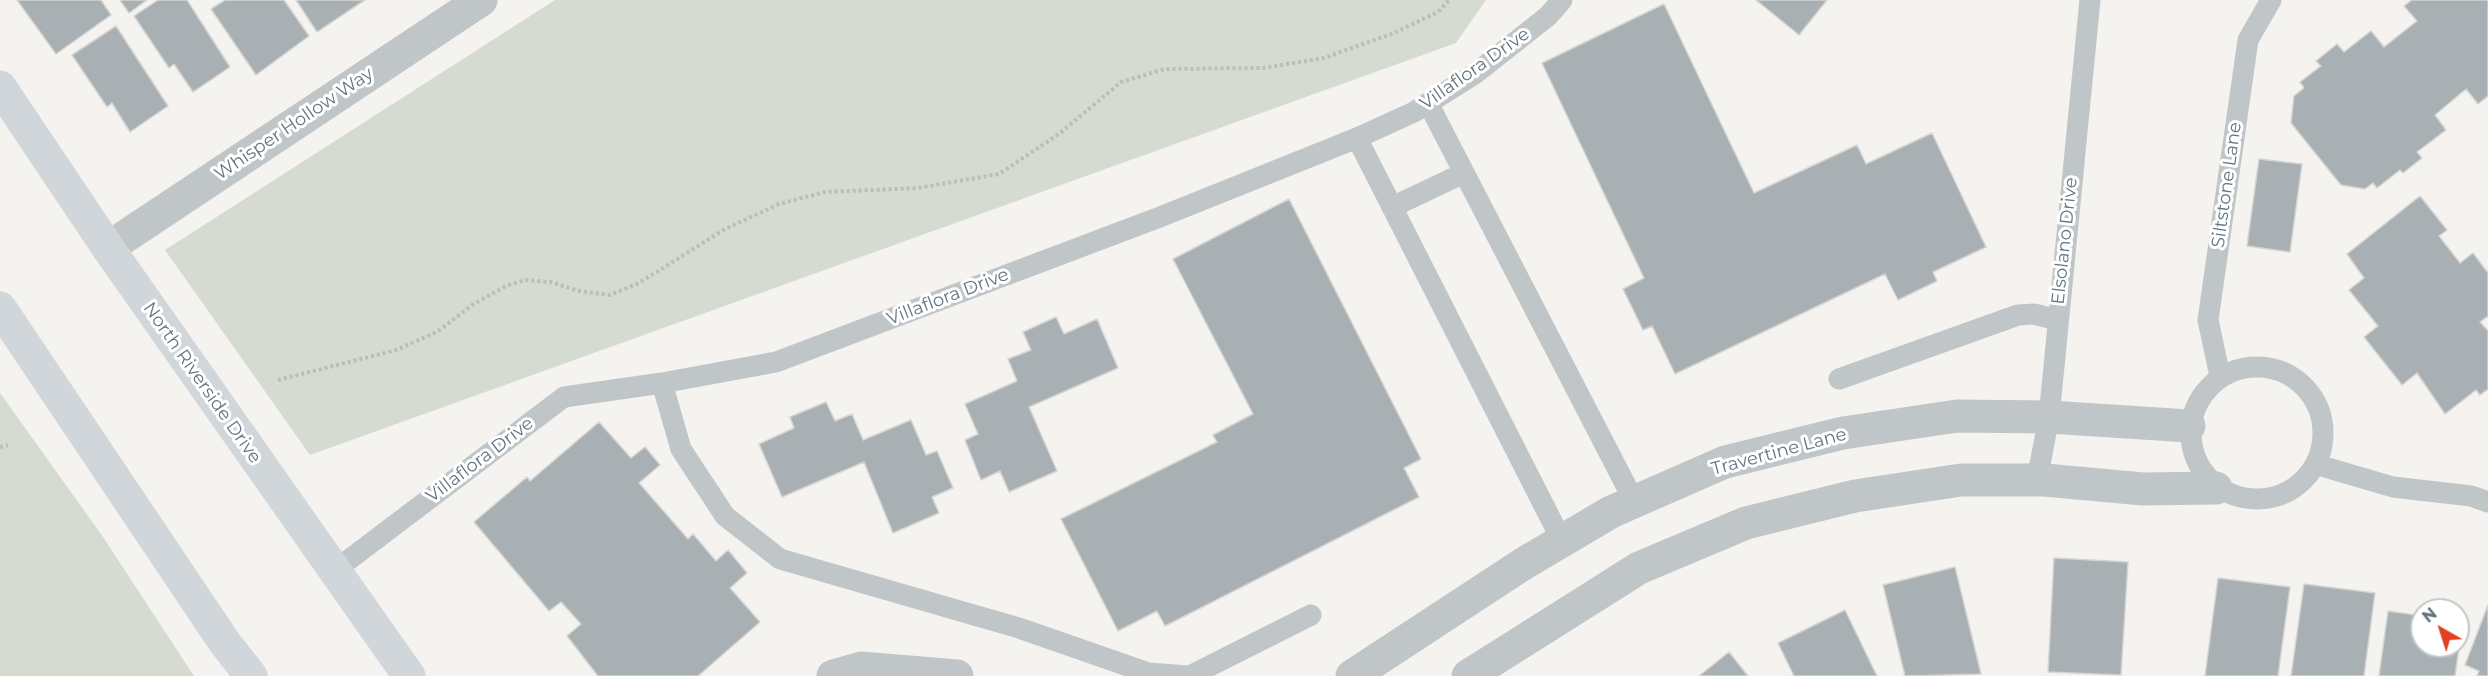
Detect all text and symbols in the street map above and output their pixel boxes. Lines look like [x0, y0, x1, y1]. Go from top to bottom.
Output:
street label: Villaflora Drive [1416, 23, 1534, 115]
street label: Whisper Hollow Way [211, 63, 377, 185]
street label: Siltstone Lane [2207, 121, 2247, 249]
street label: Elsolano Drive [2048, 176, 2082, 306]
street label: Villaflora Drive [884, 264, 1012, 330]
street label: North Riverside Drive [138, 298, 266, 468]
street label: Villaflora Drive [422, 413, 538, 507]
street label: Travertine Lane [1709, 424, 1849, 480]
north arrow [2410, 598, 2470, 658]
text: N [2419, 604, 2441, 627]

